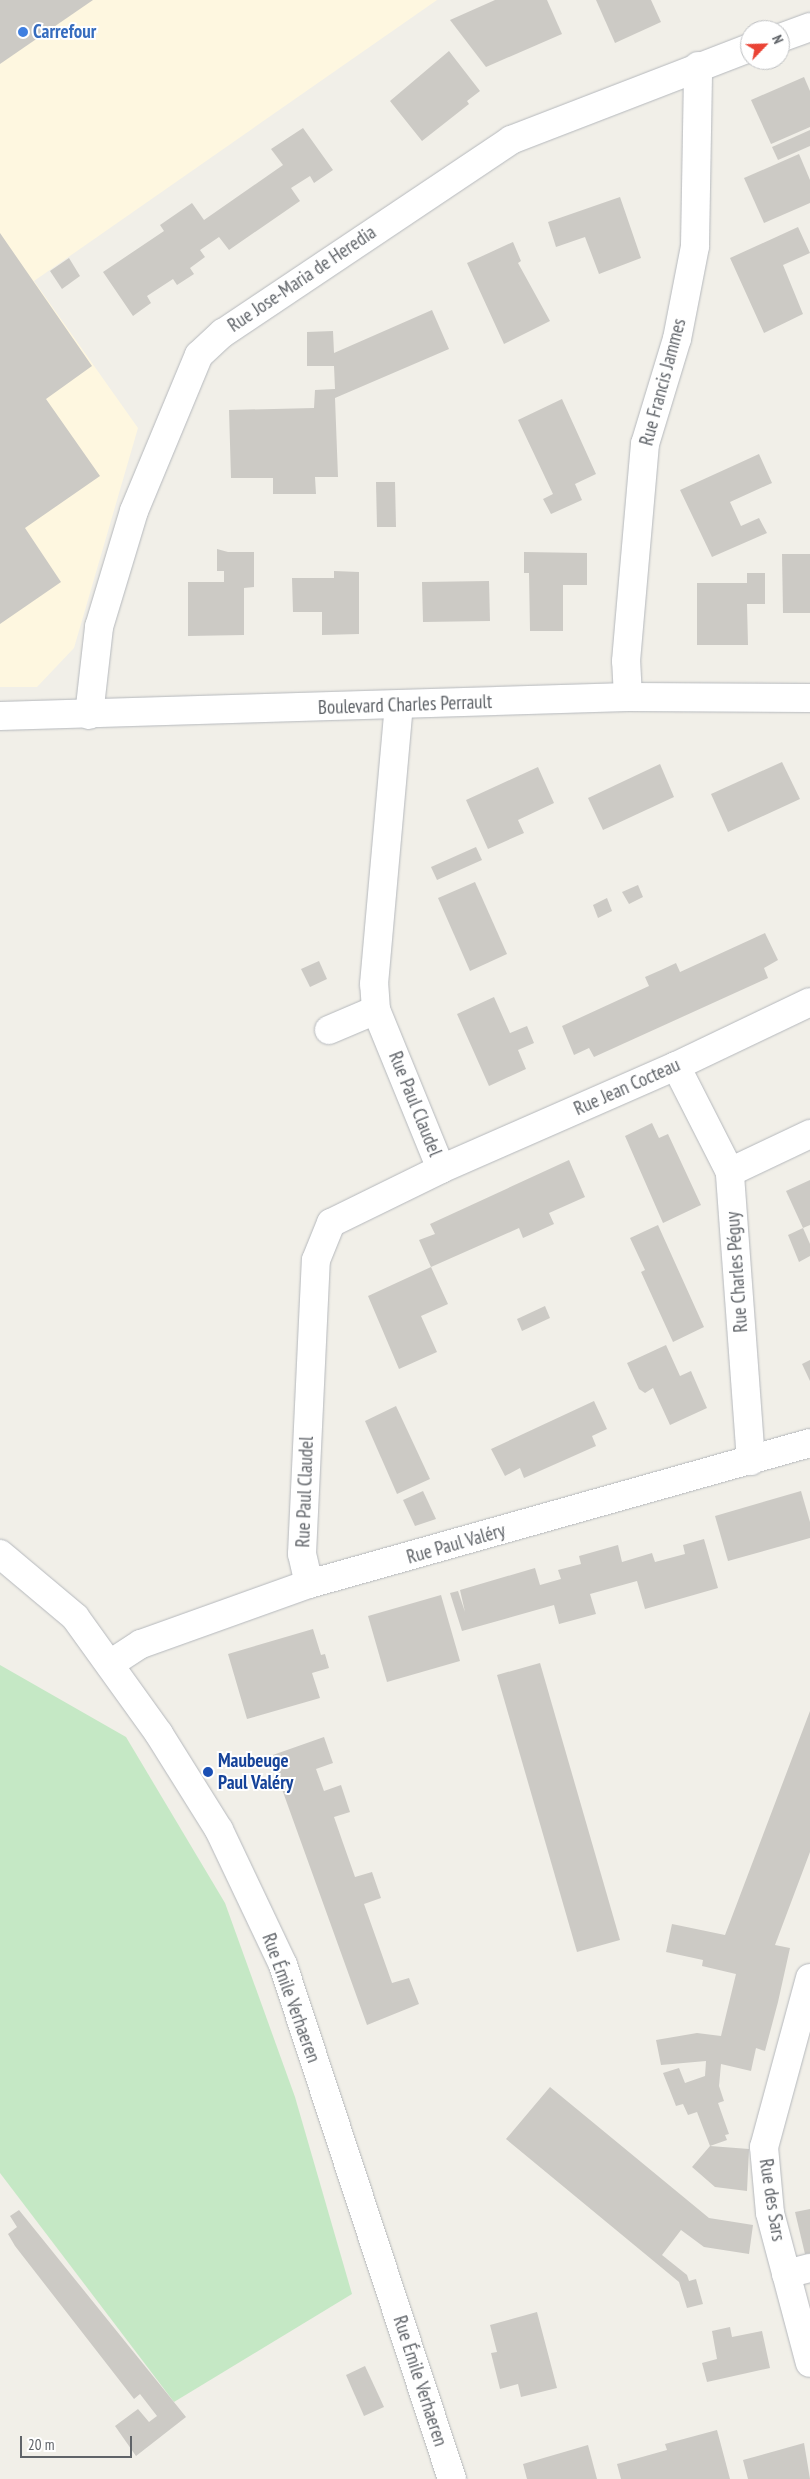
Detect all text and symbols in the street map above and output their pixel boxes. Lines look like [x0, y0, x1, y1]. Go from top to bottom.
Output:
north arrow [740, 20, 790, 70]
place label: Carrefour [33, 21, 96, 43]
marker: Carrefour [17, 26, 29, 38]
text: N [768, 32, 788, 46]
street label: Rue Jose-Maria de Heredia [224, 221, 380, 337]
street label: Rue Francis Jammes [635, 316, 691, 448]
street label: Boulevard Charles Perrault [318, 691, 492, 719]
street label: Rue Paul Claudel [384, 1048, 446, 1160]
street label: Rue Jean Cocteau [570, 1053, 684, 1121]
street label: Rue Charles Péguy [721, 1211, 753, 1333]
street label: Rue Paul Claudel [292, 1436, 318, 1548]
street label: Rue Paul Valéry [404, 1519, 508, 1569]
place label: Maubeuge Paul Valéry [218, 1750, 294, 1794]
marker: Maubeuge Paul Valéry [202, 1766, 214, 1778]
street label: Rue Émile Verhaeren [257, 1930, 325, 2066]
street label: Rue des Sars [754, 2157, 790, 2243]
street label: Rue Émile Verhaeren [388, 2313, 452, 2449]
scale bar [22, 2426, 135, 2458]
text: 20 m [28, 2435, 54, 2454]

